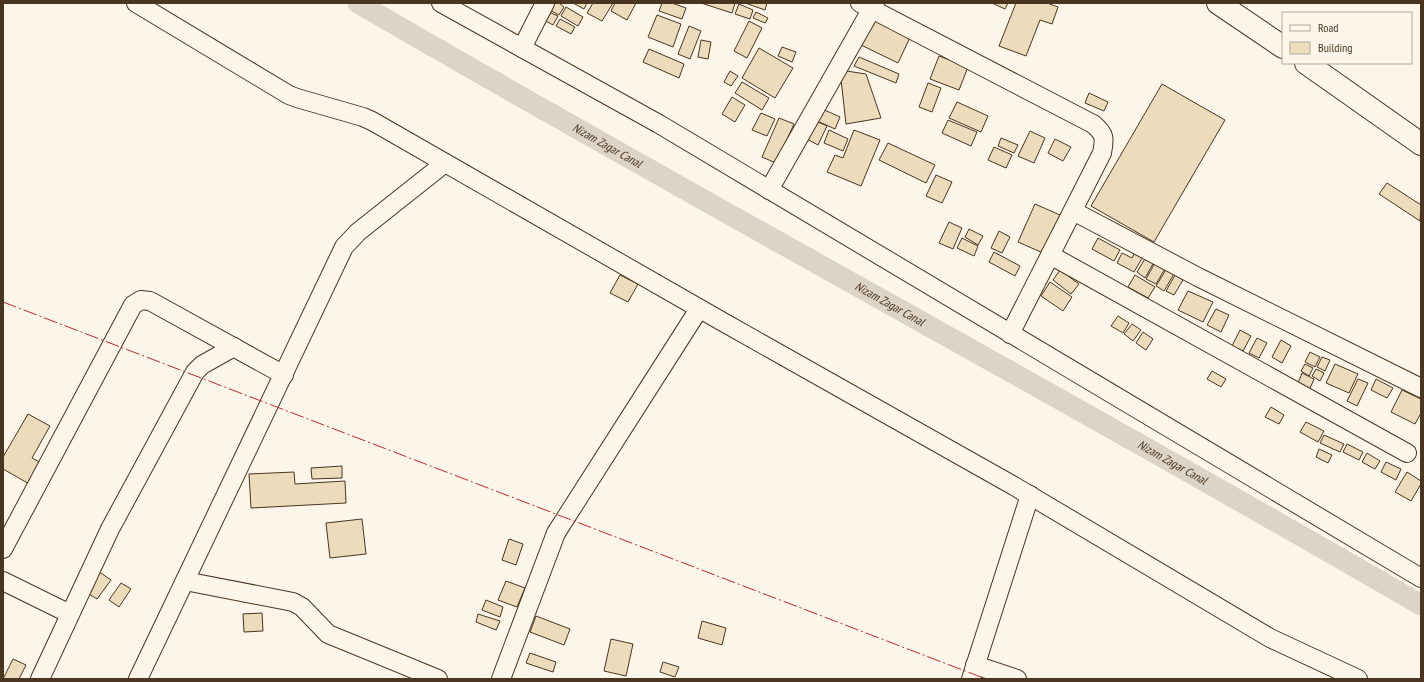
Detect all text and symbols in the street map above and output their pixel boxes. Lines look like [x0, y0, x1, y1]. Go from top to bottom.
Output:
legend [1282, 12, 1412, 64]
text: Road [1318, 20, 1338, 35]
text: Building [1318, 40, 1353, 55]
water label: Nizam Zagar Canal [570, 120, 646, 171]
water label: Nizam Zagar Canal [853, 278, 928, 330]
water label: Nizam Zagar Canal [1135, 437, 1211, 488]

